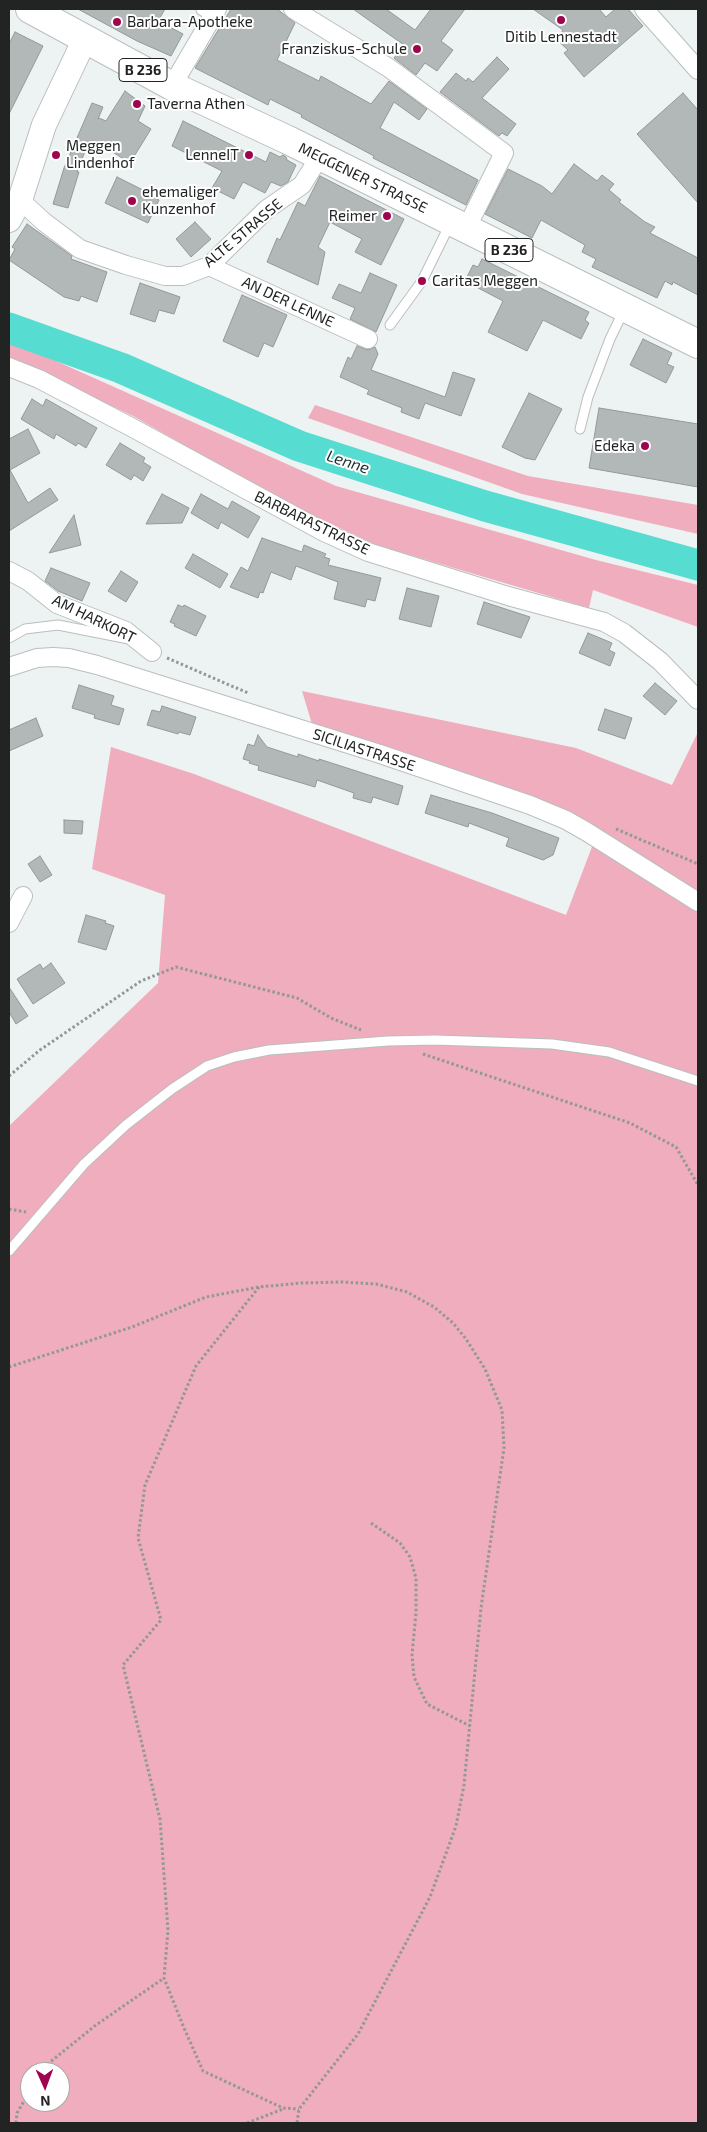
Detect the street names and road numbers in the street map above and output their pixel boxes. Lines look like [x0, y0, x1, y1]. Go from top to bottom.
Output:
road number: B 236 [119, 58, 167, 82]
street label: MEGGENER STRASSE [296, 139, 430, 217]
street label: ALTE STRASSE [200, 195, 286, 271]
road number: B 236 [485, 238, 533, 262]
street label: AN DER LENNE [239, 273, 337, 331]
street label: BARBARASTRASSE [251, 487, 373, 559]
street label: AM HARKORT [49, 591, 139, 647]
street label: SICILIASTRASSE [310, 725, 418, 775]

